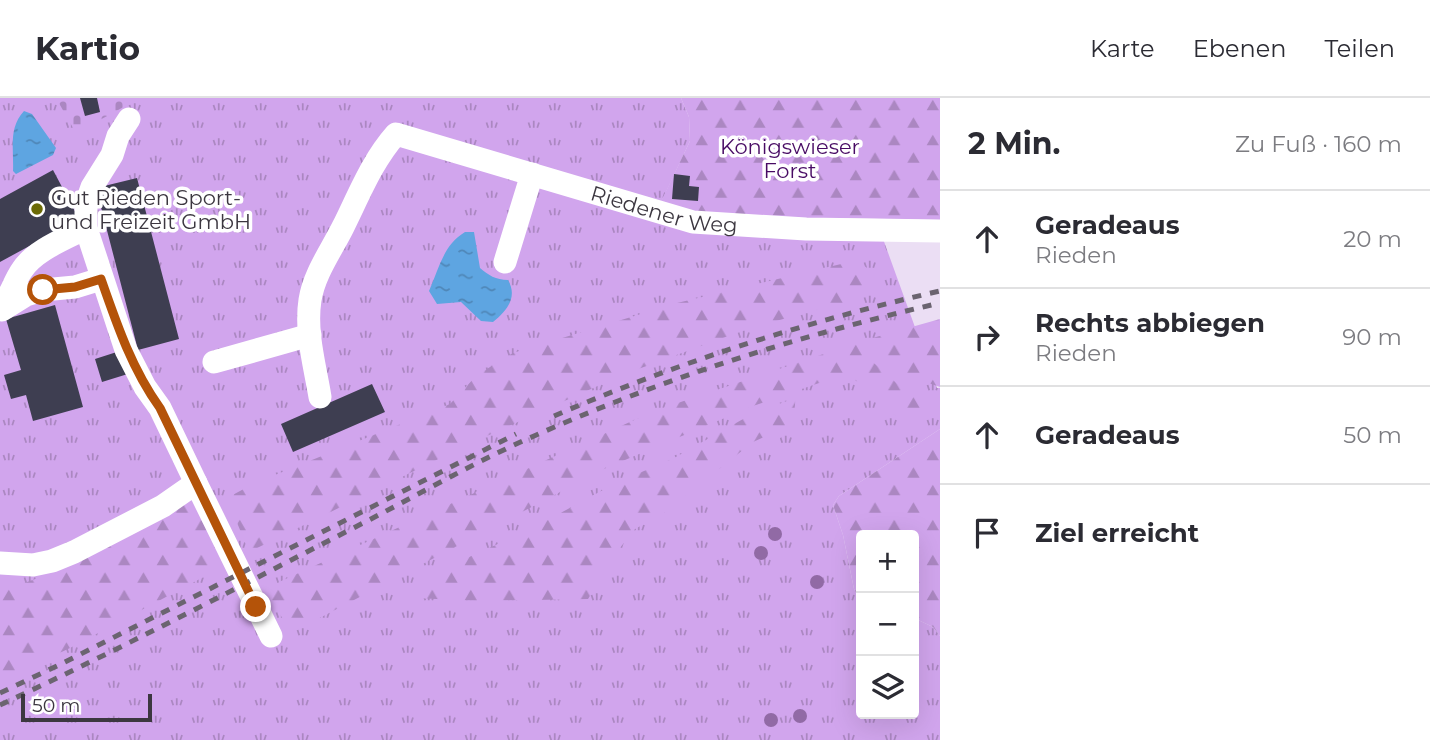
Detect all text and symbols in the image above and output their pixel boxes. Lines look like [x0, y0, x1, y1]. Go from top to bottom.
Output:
text: Kartio [35, 28, 140, 68]
text: Karte [1090, 34, 1155, 63]
text: Ebenen [1193, 34, 1286, 63]
text: Teilen [1324, 34, 1395, 63]
text: 2 Min. [968, 125, 1060, 162]
text: Zu Fuß · 160 m [1235, 130, 1402, 158]
park label: Königswieser Forst [720, 134, 860, 183]
street label: Riedener Weg [588, 180, 738, 237]
place label: Gut Rieden Sport- und Freizeit GmbH [51, 185, 251, 234]
marker: Gut Rieden Sport- und Freizeit GmbH [29, 201, 45, 217]
text: Geradeaus [1035, 209, 1180, 241]
icon: ahead [968, 220, 1006, 258]
text: 20 m [1343, 225, 1402, 253]
text: Rieden [1035, 241, 1117, 269]
route start [27, 274, 58, 305]
text: Rechts abbiegen [1035, 307, 1265, 339]
icon: right [968, 318, 1006, 356]
text: 90 m [1342, 323, 1402, 351]
text: Rieden [1035, 339, 1117, 367]
icon: ahead [968, 416, 1006, 454]
text: Geradeaus [1035, 419, 1180, 451]
text: 50 m [1343, 421, 1402, 449]
icon: arrive [968, 514, 1006, 552]
text: Ziel erreicht [1035, 517, 1199, 549]
map controls [856, 530, 919, 719]
button: + [856, 530, 919, 593]
route end [240, 591, 271, 622]
button: − [856, 593, 919, 656]
button: layers [856, 656, 919, 719]
scale bar [21, 691, 152, 723]
text: 50 m [32, 694, 80, 717]

